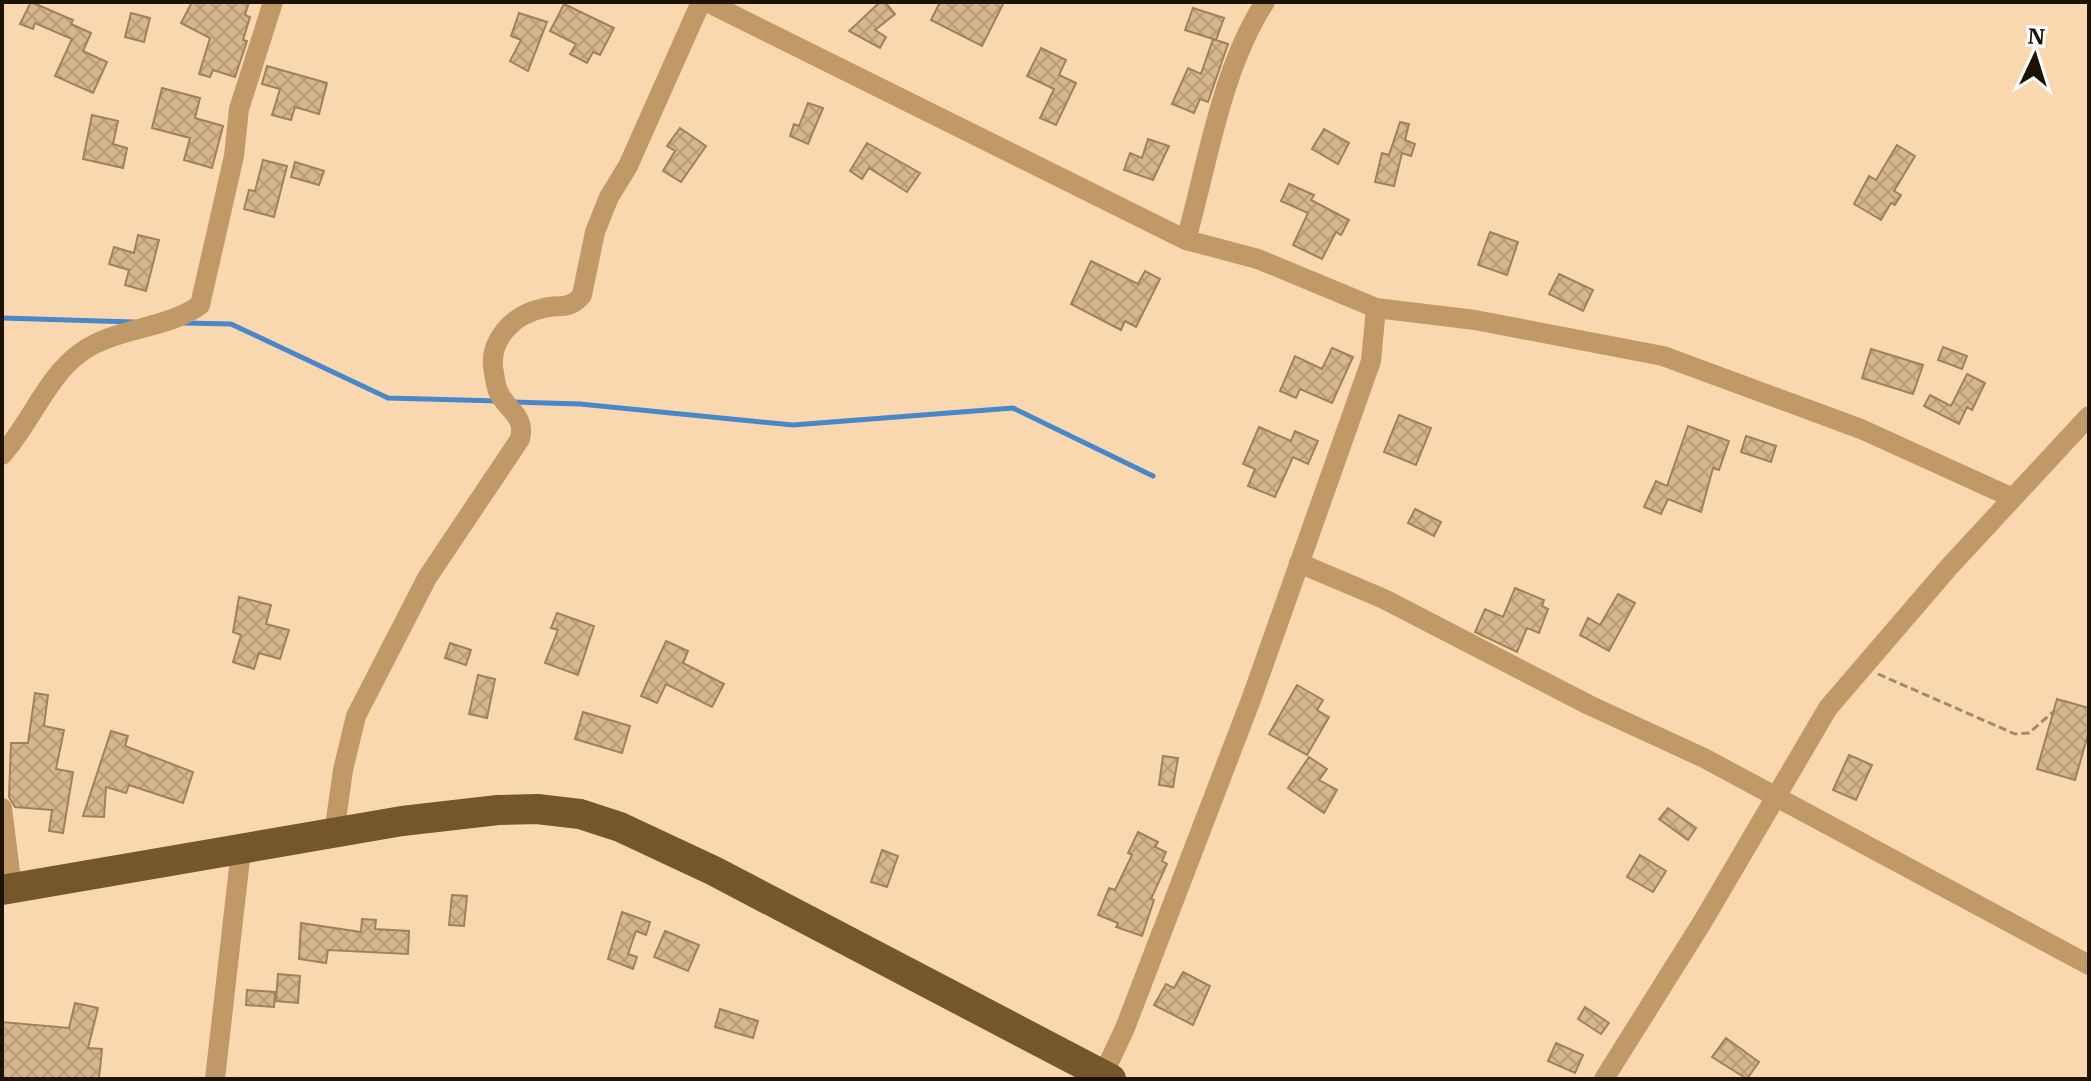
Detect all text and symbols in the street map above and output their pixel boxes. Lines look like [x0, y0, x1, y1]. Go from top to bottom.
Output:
north arrow [1995, 16, 2075, 96]
text: N [2027, 20, 2046, 51]

